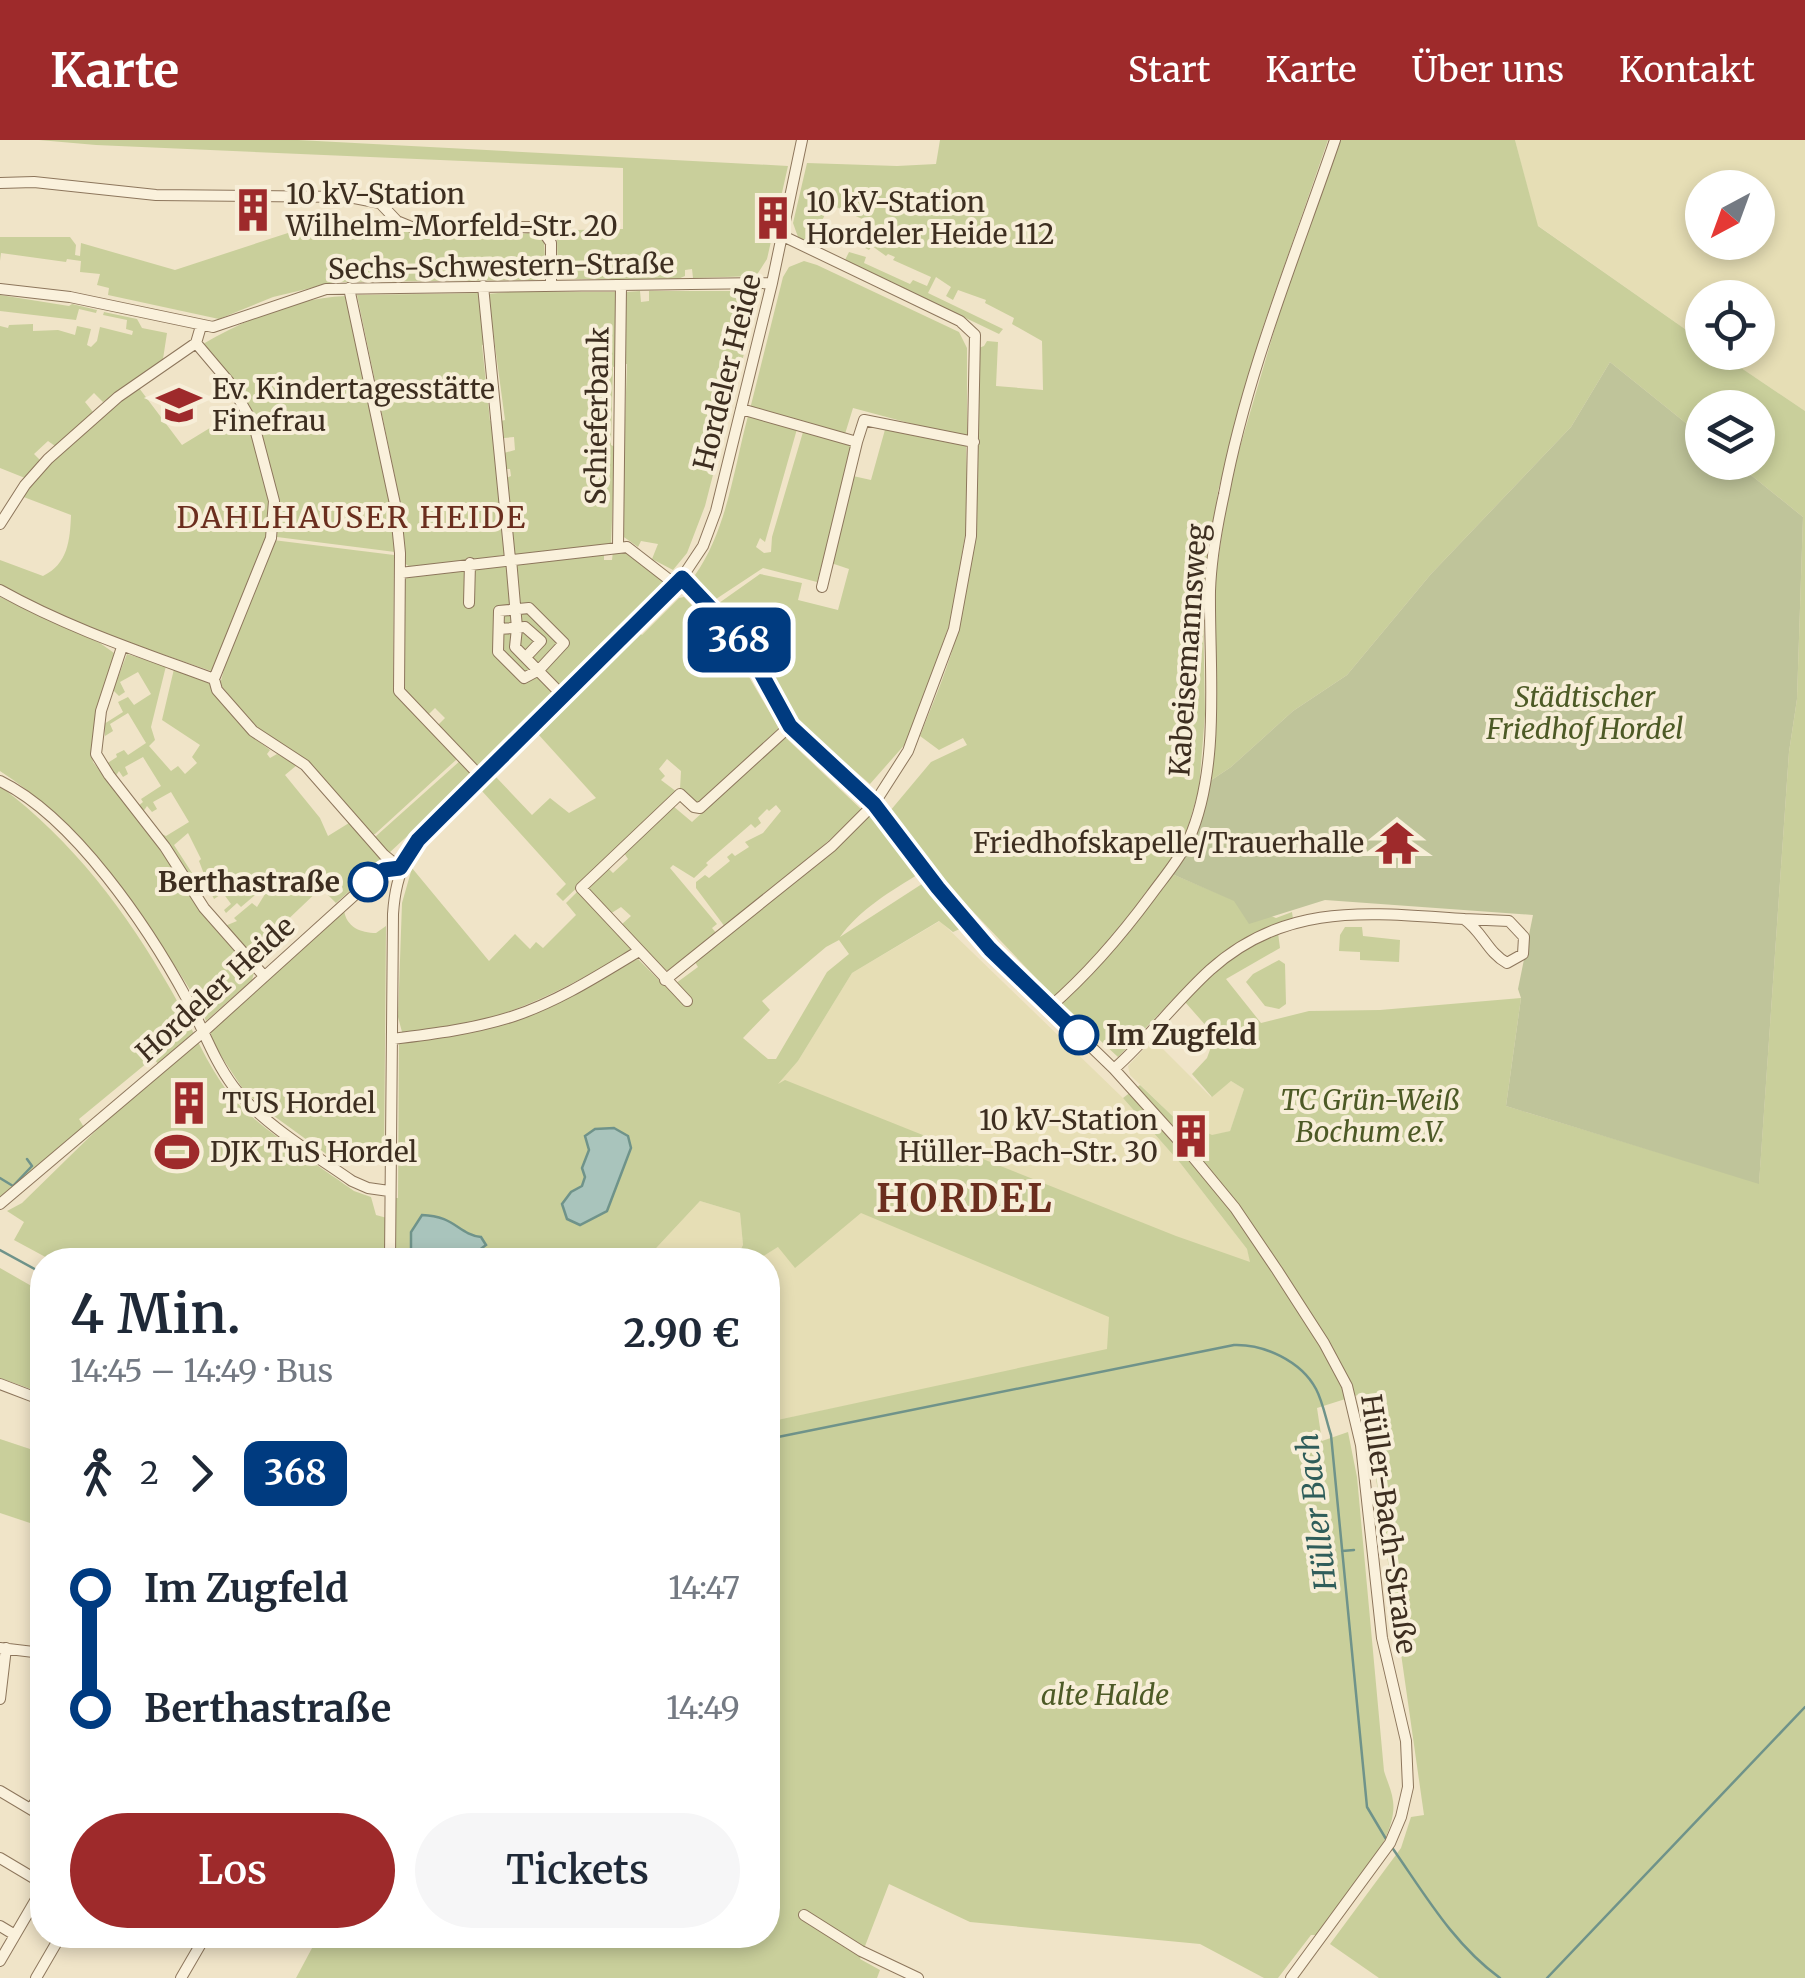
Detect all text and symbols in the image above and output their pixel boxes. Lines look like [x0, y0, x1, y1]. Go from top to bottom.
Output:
text: Karte [50, 40, 179, 100]
text: Start [1128, 48, 1210, 92]
text: Karte [1265, 48, 1356, 92]
text: Über uns [1411, 48, 1564, 92]
text: Kontakt [1619, 48, 1755, 92]
north arrow [1685, 170, 1775, 260]
map controls [1685, 170, 1775, 480]
place label: 10 kV-Station Wilhelm-Morfeld-Str. 20 [285, 176, 618, 244]
place label: 10 kV-Station Hordeler Heide 112 [806, 184, 1055, 252]
building icon: 10 kV-Station Wilhelm-Morfeld-Str. 20 [229, 186, 277, 234]
building icon: 10 kV-Station Hordeler Heide 112 [749, 194, 797, 242]
street label: Sechs-Schwestern-Straße [328, 245, 674, 287]
street label: Hordeler Heide [685, 270, 769, 474]
button: locate [1685, 280, 1775, 370]
street label: Schieferbank [577, 326, 617, 505]
place label: Ev. Kindertagesstätte Finefrau [212, 371, 495, 439]
school or university icon: Ev. Kindertagesstätte Finefrau [155, 381, 203, 429]
button: layers [1685, 390, 1775, 480]
district label: DAHLHAUSER HEIDE [177, 498, 528, 536]
street label: Kabeisemannsweg [1161, 522, 1215, 778]
line badge: 368 [682, 608, 796, 672]
text: 368 [708, 618, 770, 662]
park label: Städtischer Friedhof Hordel [1485, 679, 1684, 747]
temple icon: Friedhofskapelle/Trauerhalle [1373, 819, 1421, 867]
place label: Friedhofskapelle/Trauerhalle [973, 825, 1364, 861]
marker: Berthastraße [349, 863, 387, 901]
place label: Berthastraße [158, 864, 340, 900]
street label: Hordeler Heide [128, 908, 302, 1070]
marker: Im Zugfeld [1060, 1016, 1098, 1054]
place label: Im Zugfeld [1106, 1017, 1257, 1053]
building icon: TUS Hordel [165, 1079, 213, 1127]
park label: TC Grün-Weiß Bochum e.V. [1281, 1082, 1459, 1150]
place label: TUS Hordel [222, 1085, 376, 1121]
place label: 10 kV-Station Hüller-Bach-Str. 30 [898, 1102, 1158, 1170]
building icon: 10 kV-Station Hüller-Bach-Str. 30 [1167, 1112, 1215, 1160]
sports icon: DJK TuS Hordel [153, 1128, 201, 1176]
place label: DJK TuS Hordel [210, 1134, 417, 1170]
district label: HORDEL [876, 1175, 1054, 1222]
text: 4 Min. [70, 1279, 241, 1348]
text: 2.90 € [624, 1310, 740, 1357]
text: 14:45 – 14:49 · Bus [70, 1351, 333, 1391]
street label: Hüller-Bach-Straße [1353, 1392, 1425, 1656]
water label: Hüller Bach [1287, 1431, 1345, 1594]
icon: walk [70, 1446, 125, 1501]
icon: forward [174, 1446, 229, 1501]
text: 368 [264, 1451, 327, 1495]
text: 2 [140, 1453, 159, 1493]
text: Im Zugfeld [144, 1565, 349, 1612]
text: 14:47 [668, 1568, 740, 1608]
park label: alte Halde [1041, 1677, 1169, 1713]
text: Berthastraße [144, 1685, 391, 1732]
text: 14:49 [666, 1688, 740, 1728]
button: Los [70, 1813, 395, 1928]
button: Tickets [415, 1813, 740, 1928]

